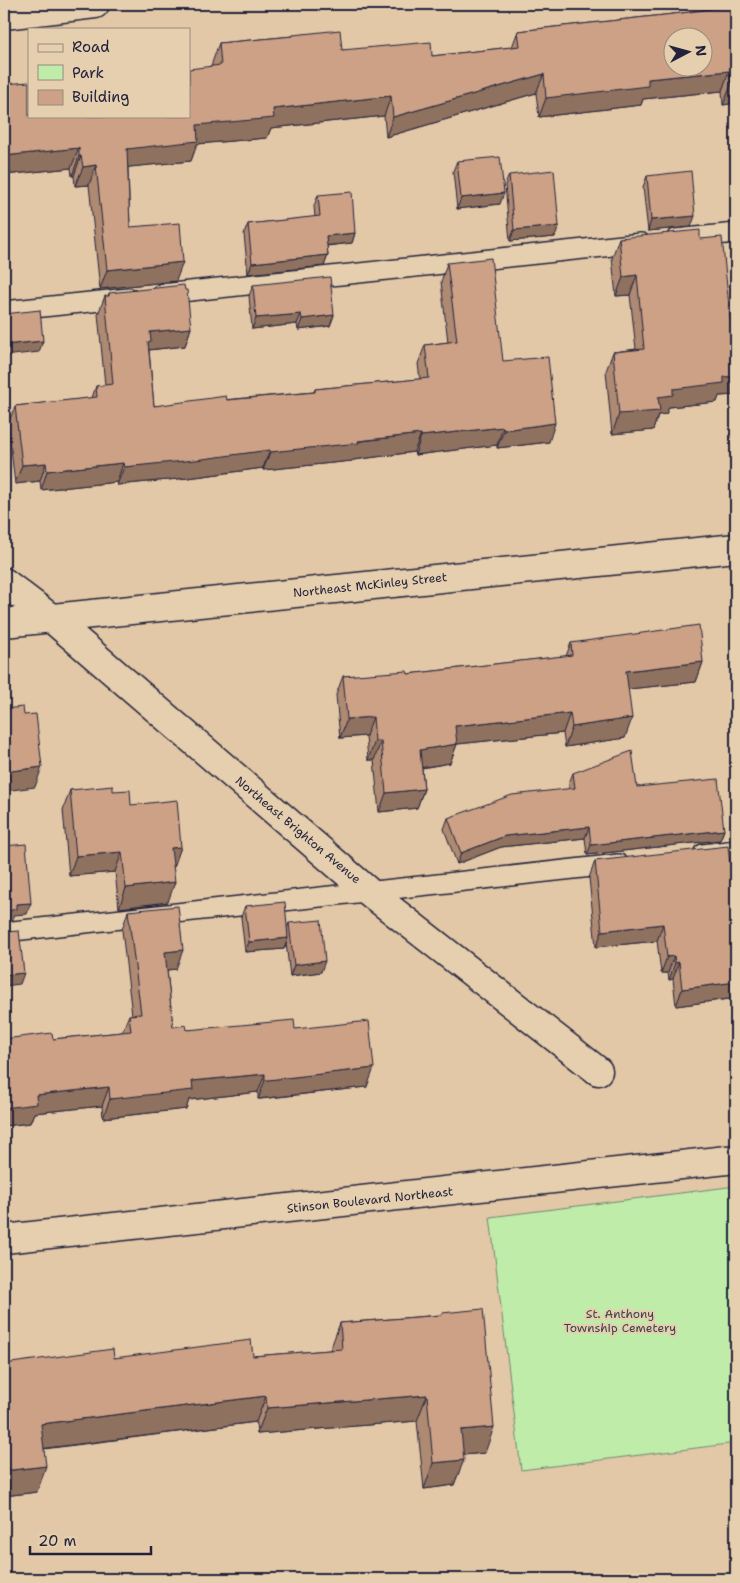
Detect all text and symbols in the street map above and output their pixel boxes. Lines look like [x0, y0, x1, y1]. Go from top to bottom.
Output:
legend [28, 28, 190, 118]
north arrow [662, 28, 712, 78]
text: Road [72, 37, 110, 57]
text: N [691, 44, 710, 57]
text: Park [72, 63, 104, 83]
text: Building [72, 87, 129, 107]
street label: Northeast McKinley Street [292, 569, 448, 601]
street label: Northeast Brighton Avenue [232, 773, 364, 887]
street label: Stinson Boulevard Northeast [286, 1183, 454, 1217]
park label: St. Anthony Township Cemetery [564, 1306, 676, 1336]
scale bar [30, 1523, 151, 1555]
text: 20 m [38, 1531, 77, 1551]

